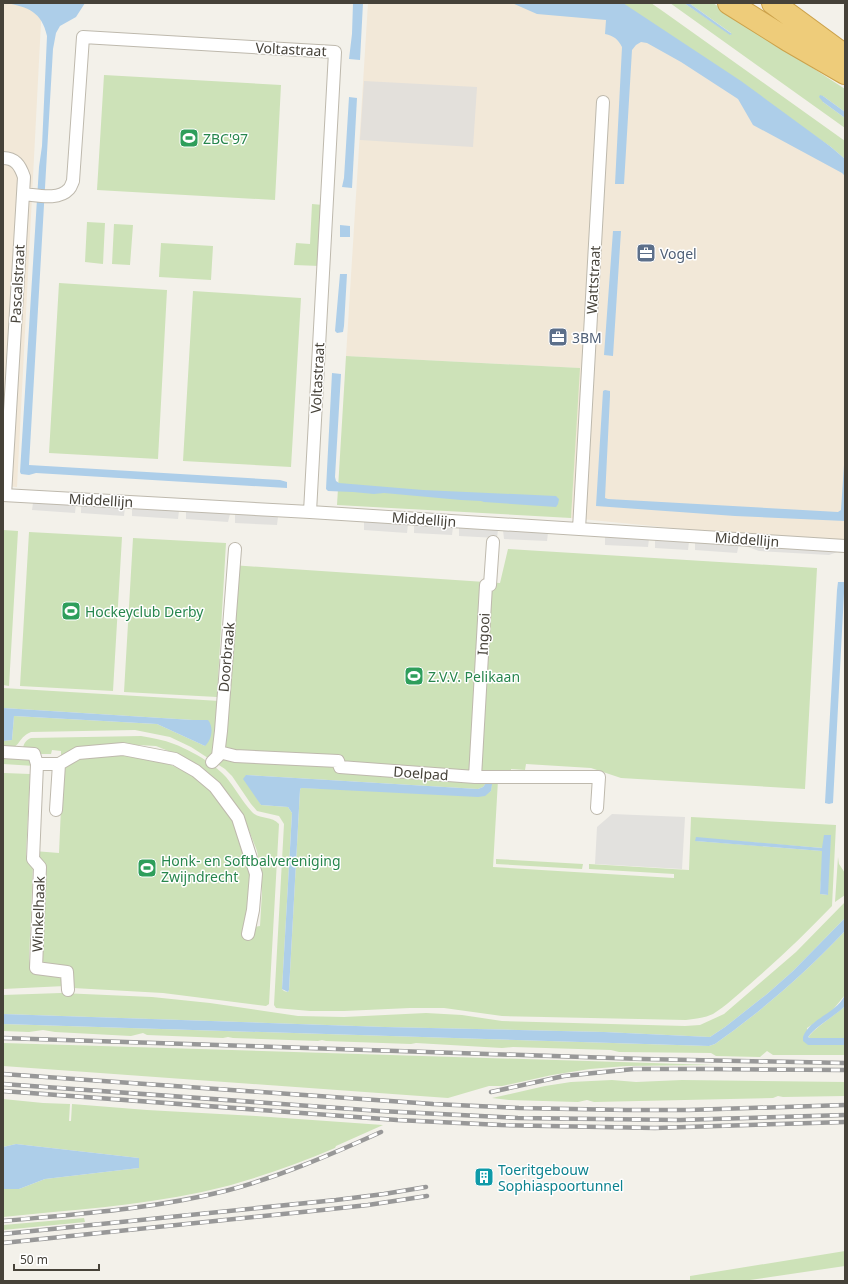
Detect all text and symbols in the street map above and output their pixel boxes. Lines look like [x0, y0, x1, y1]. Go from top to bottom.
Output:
street label: Voltastraat [255, 38, 327, 60]
sports icon: ZBC'97 [178, 127, 200, 149]
place label: ZBC'97 [203, 129, 248, 148]
office icon: Vogel [635, 242, 657, 264]
street label: Pascalstraat [5, 244, 29, 324]
place label: Vogel [660, 244, 697, 263]
street label: Wattstraat [582, 245, 604, 315]
office icon: 3BM [547, 326, 569, 348]
place label: 3BM [572, 328, 602, 347]
street label: Voltastraat [306, 342, 328, 414]
street label: Middellijn [68, 489, 134, 511]
street label: Middellijn [391, 507, 457, 531]
street label: Middellijn [714, 527, 780, 551]
sports icon: Hockeyclub Derby [60, 600, 82, 622]
place label: Hockeyclub Derby [85, 602, 204, 621]
street label: Ingooi [472, 612, 494, 656]
street label: Doorbraak [213, 621, 239, 693]
sports icon: Z.V.V. Pelikaan [403, 665, 425, 687]
place label: Z.V.V. Pelikaan [428, 667, 520, 686]
street label: Doelpad [393, 762, 449, 784]
place label: Honk- en Softbalvereniging Zwijndrecht [161, 851, 341, 886]
sports icon: Honk- en Softbalvereniging Zwijndrecht [136, 857, 158, 879]
street label: Winkelhaak [27, 875, 49, 952]
place label: Toeritgebouw Sophiaspoortunnel [498, 1160, 623, 1195]
building icon: Toeritgebouw Sophiaspoortunnel [473, 1166, 495, 1188]
scale bar [14, 1246, 99, 1272]
text: 50 m [20, 1251, 48, 1268]

